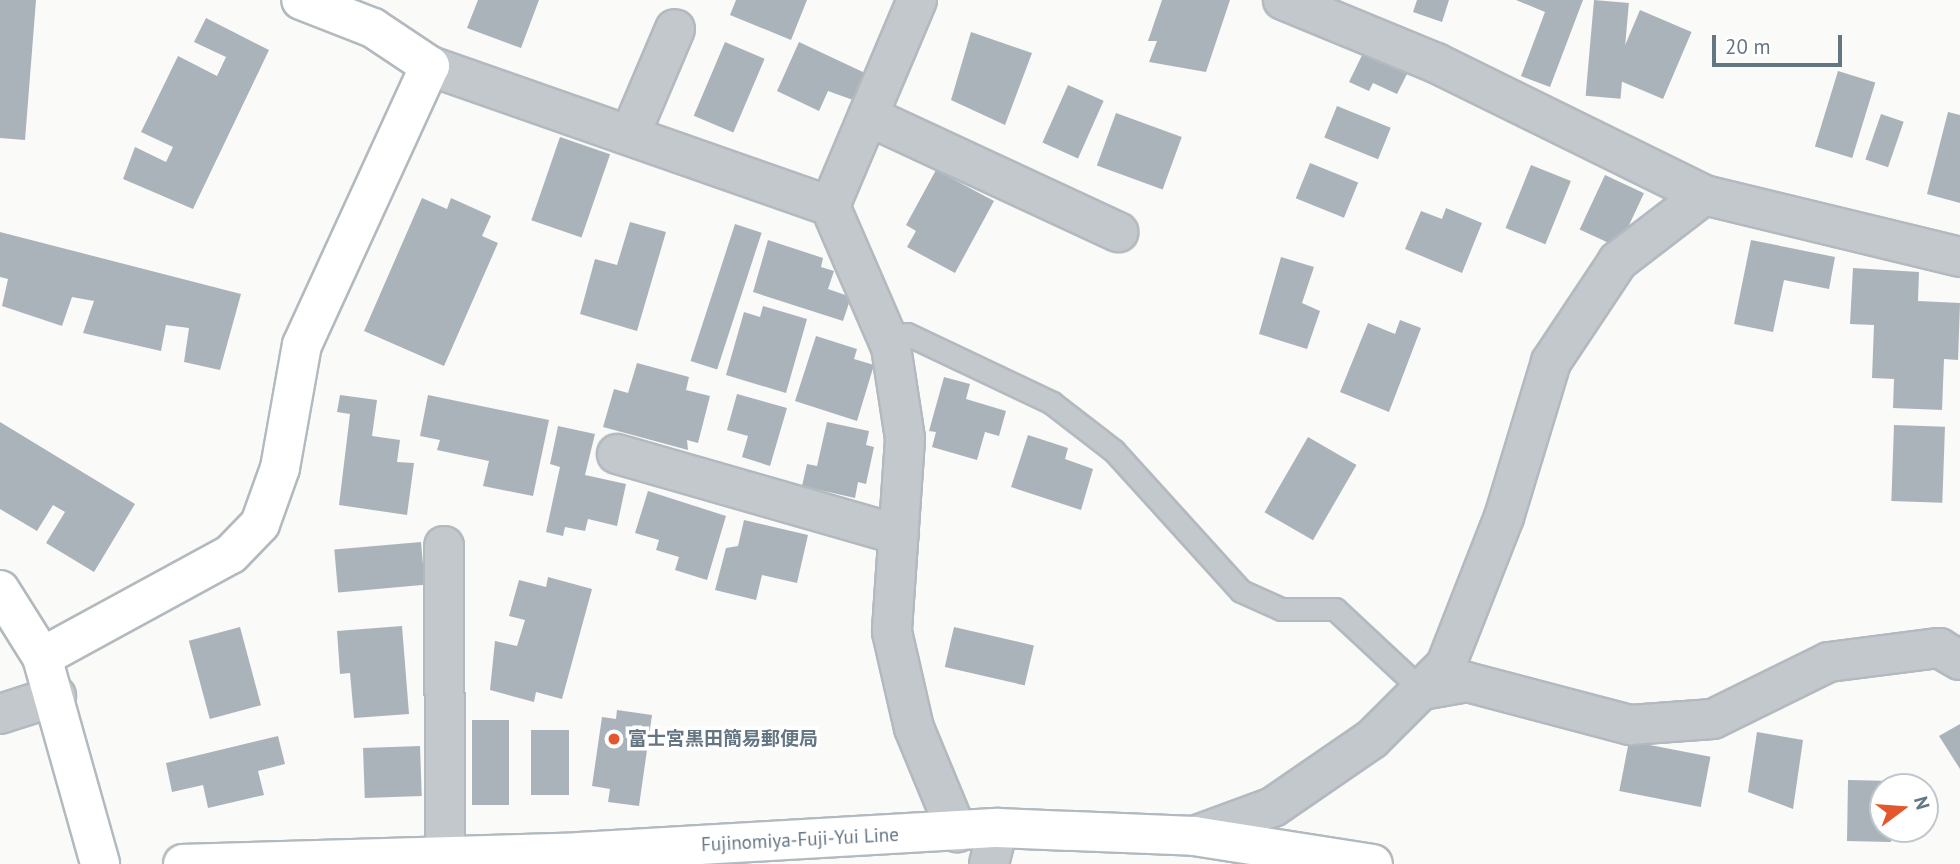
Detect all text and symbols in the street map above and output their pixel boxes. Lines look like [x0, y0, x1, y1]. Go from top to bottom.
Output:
scale bar [1715, 21, 1844, 65]
text: 20 m [1725, 33, 1771, 60]
place label: 富士宮黒田簡易郵便局 [628, 728, 818, 750]
marker: 富士宮黒田簡易郵便局 [606, 731, 622, 747]
north arrow [1869, 773, 1939, 843]
text: N [1909, 793, 1936, 812]
street label: Fujinomiya-Fuji-Yui Line [701, 823, 899, 857]

